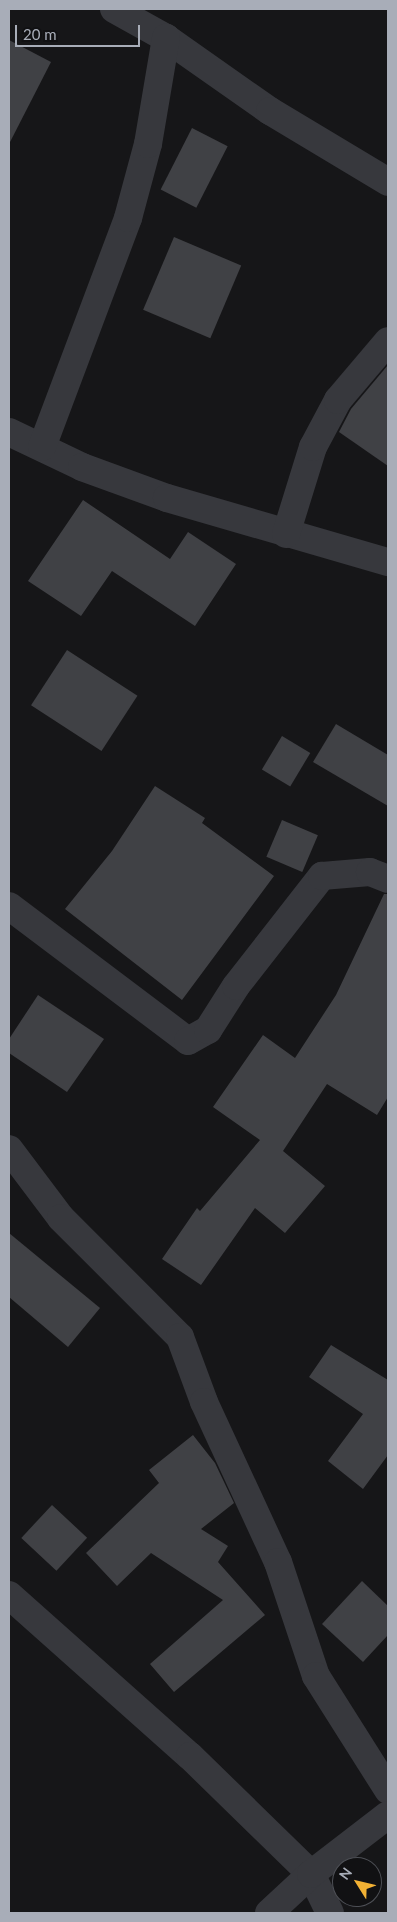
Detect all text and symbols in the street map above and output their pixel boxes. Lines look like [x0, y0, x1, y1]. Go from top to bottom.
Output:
scale bar [18, 15, 142, 47]
text: 20 m [23, 25, 57, 43]
north arrow [332, 1857, 382, 1907]
text: N [335, 1864, 355, 1883]

